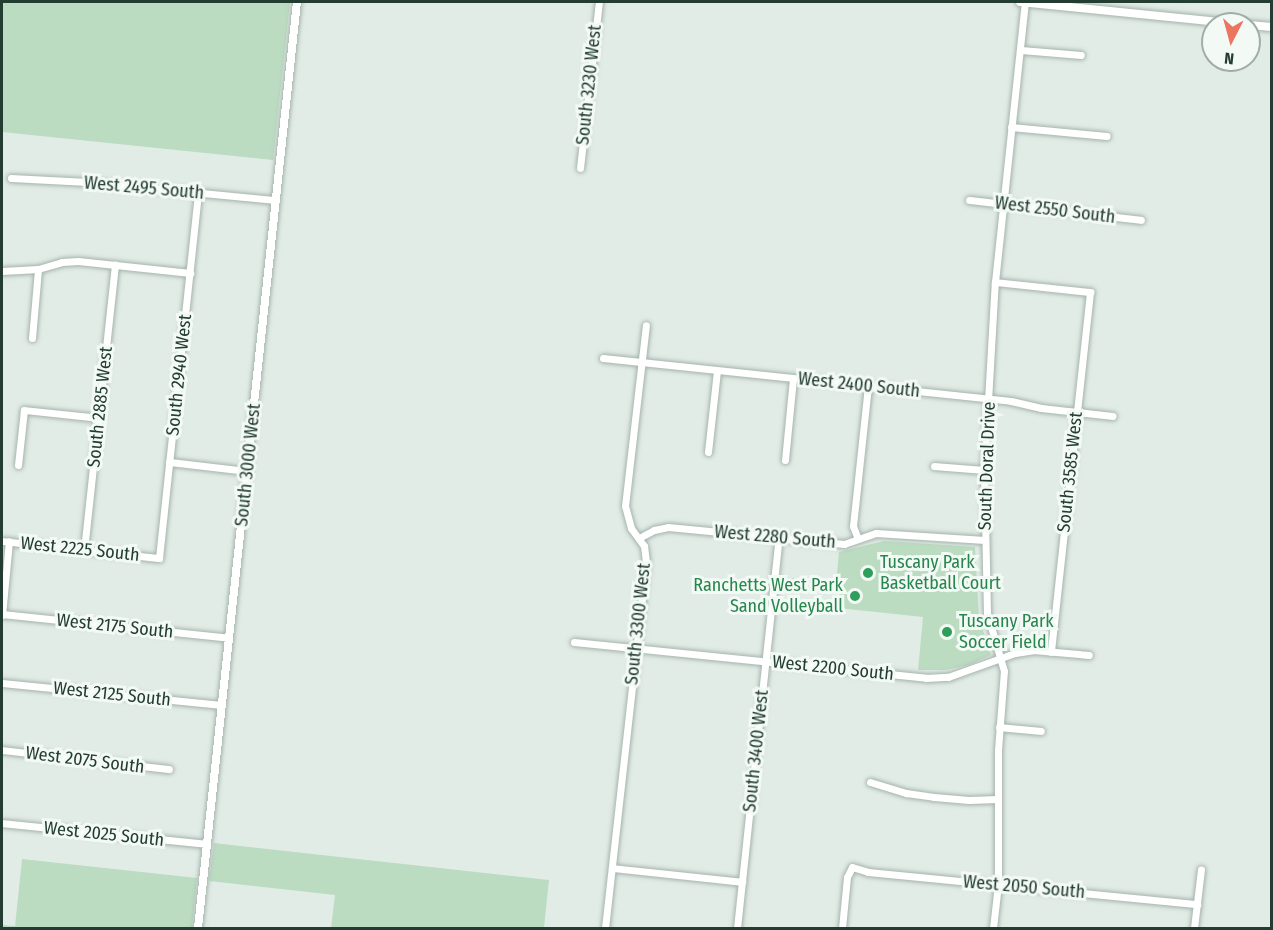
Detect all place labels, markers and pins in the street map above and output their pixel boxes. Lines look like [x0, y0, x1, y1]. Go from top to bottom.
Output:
place label: Tuscany Park Basketball Court [880, 552, 1001, 594]
marker: Tuscany Park Basketball Court [861, 566, 875, 580]
place label: Ranchetts West Park Sand Volleyball [693, 575, 843, 618]
marker: Ranchetts West Park Sand Volleyball [848, 589, 862, 603]
place label: Tuscany Park Soccer Field [959, 611, 1054, 654]
marker: Tuscany Park Soccer Field [940, 625, 954, 639]

